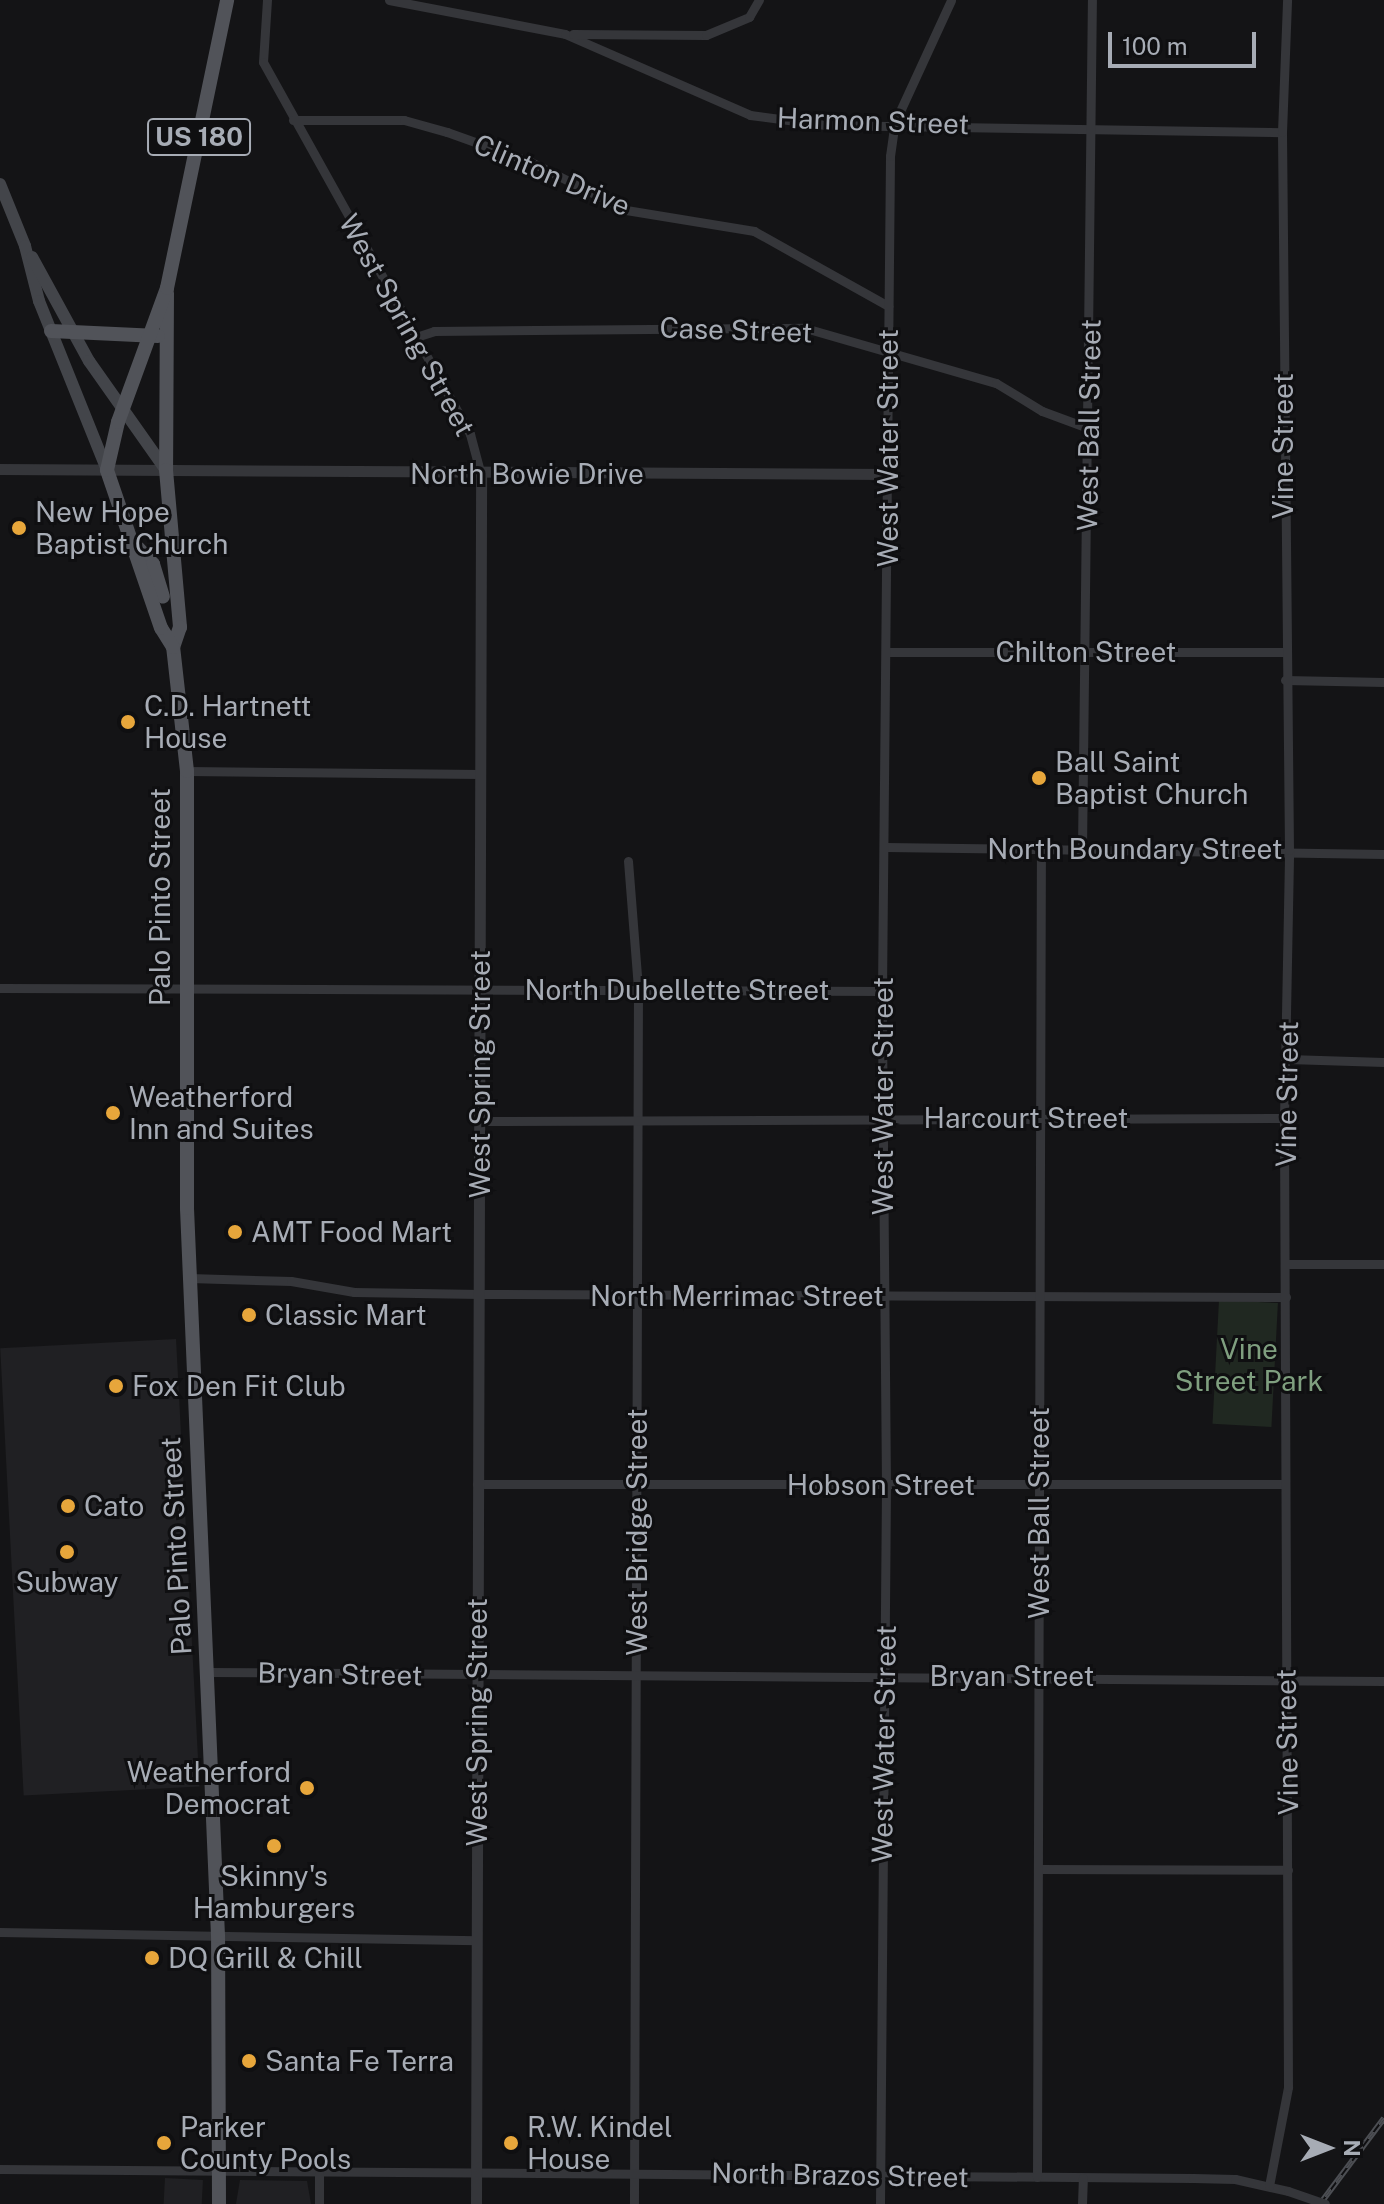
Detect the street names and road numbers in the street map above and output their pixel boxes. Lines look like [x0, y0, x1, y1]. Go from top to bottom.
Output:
street label: Harmon Street [776, 101, 970, 141]
road number: US 180 [147, 115, 251, 159]
street label: Clinton Drive [469, 127, 635, 223]
street label: West Spring Street [332, 208, 482, 442]
street label: Case Street [659, 311, 813, 349]
street label: West Ball Street [1070, 319, 1108, 531]
street label: West Water Street [871, 328, 905, 568]
street label: Vine Street [1266, 373, 1300, 519]
street label: North Bowie Drive [410, 457, 644, 491]
street label: Chilton Street [995, 635, 1177, 669]
street label: Palo Pinto Street [143, 788, 177, 1006]
street label: North Boundary Street [987, 832, 1283, 866]
street label: West Spring Street [463, 950, 497, 1198]
street label: North Dubellette Street [524, 973, 830, 1007]
street label: West Water Street [866, 976, 900, 1216]
street label: Vine Street [1269, 1020, 1305, 1168]
street label: Harcourt Street [924, 1101, 1128, 1135]
street label: North Merrimac Street [590, 1279, 884, 1313]
street label: West Ball Street [1022, 1407, 1056, 1619]
street label: West Bridge Street [620, 1408, 654, 1656]
street label: Palo Pinto Street [153, 1436, 199, 1656]
street label: Hobson Street [787, 1468, 975, 1502]
street label: West Spring Street [460, 1598, 494, 1846]
street label: West Water Street [865, 1624, 903, 1864]
street label: Bryan Street [257, 1656, 423, 1692]
street label: Bryan Street [930, 1659, 1094, 1693]
street label: Vine Street [1269, 1668, 1305, 1816]
street label: North Brazos Street [711, 2156, 969, 2194]

